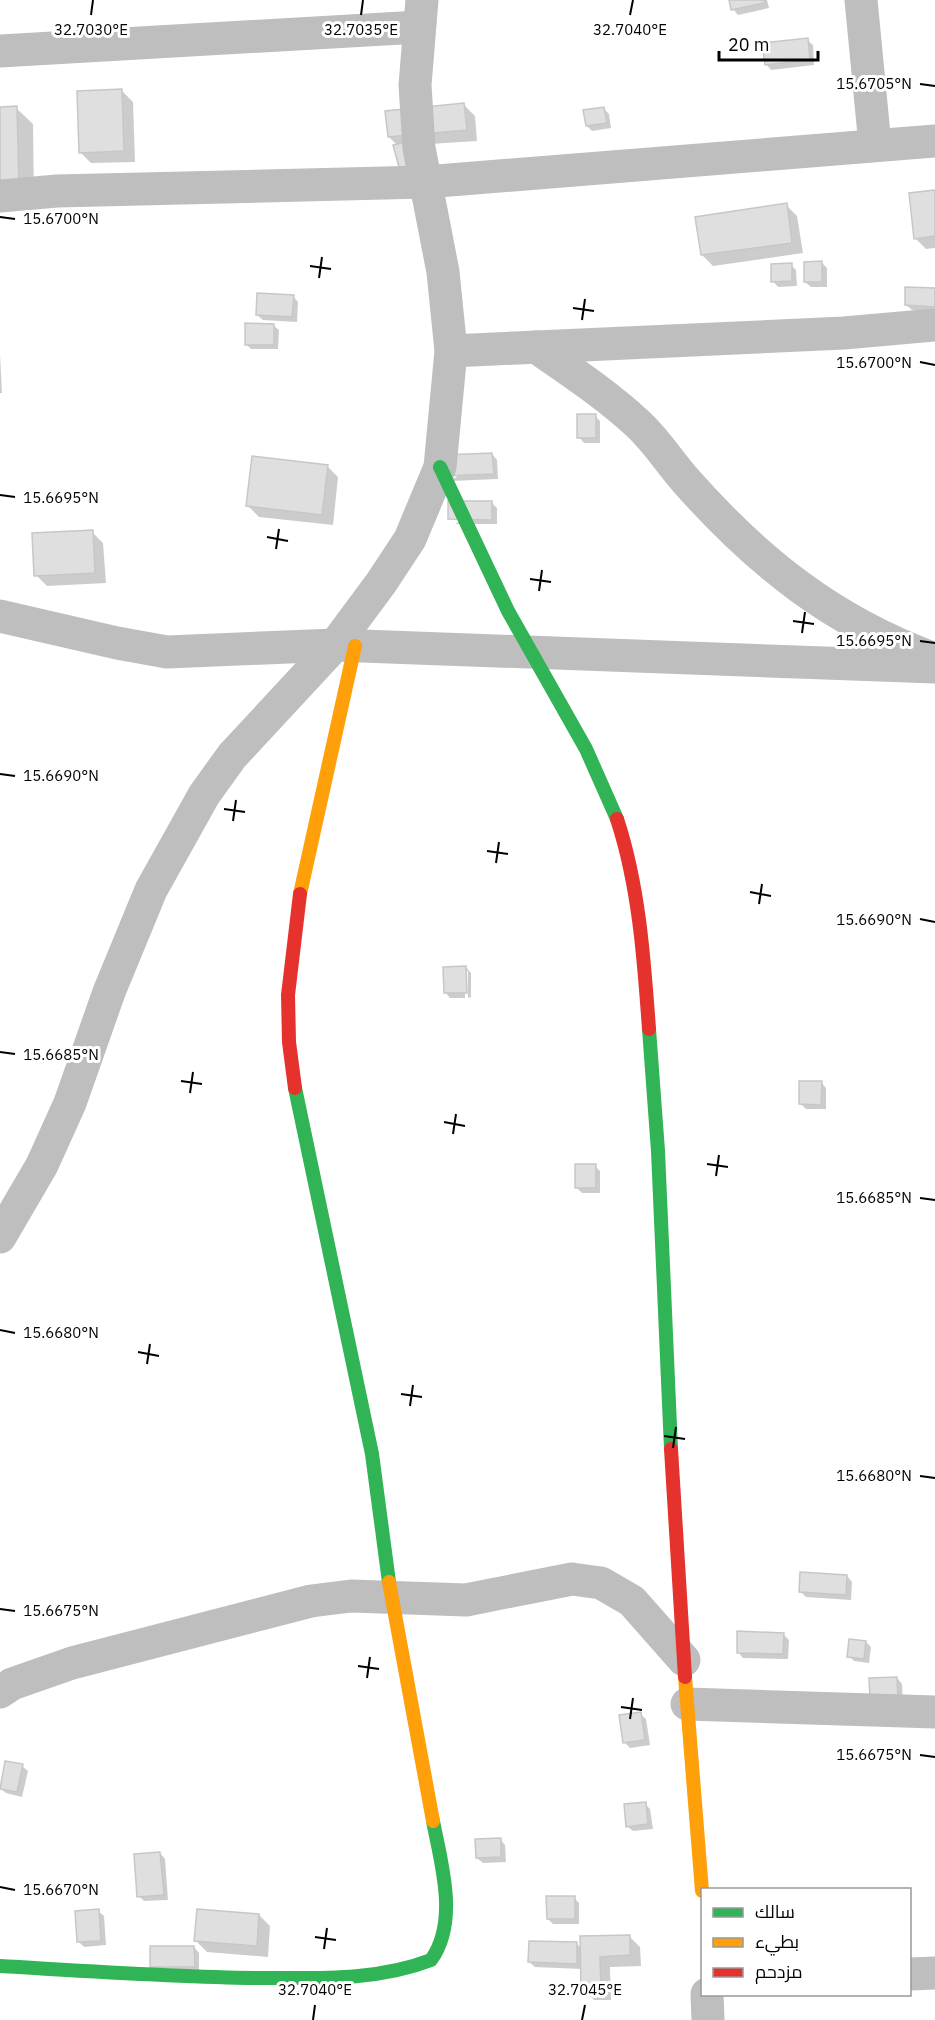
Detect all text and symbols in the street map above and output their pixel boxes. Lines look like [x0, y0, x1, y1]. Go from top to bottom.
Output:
text: 32.7030°E [54, 20, 128, 39]
text: 32.7035°E [324, 20, 398, 39]
text: 32.7040°E [593, 20, 667, 39]
scale bar [719, 24, 818, 62]
text: 20 m [728, 33, 770, 56]
text: 15.6705°N [836, 74, 912, 93]
text: 15.6700°N [23, 209, 99, 228]
text: 15.6700°N [836, 353, 912, 372]
text: 15.6695°N [23, 488, 99, 507]
text: 15.6695°N [836, 631, 912, 650]
text: 15.6690°N [23, 766, 99, 785]
text: 15.6690°N [836, 910, 912, 929]
text: 15.6685°N [23, 1045, 99, 1064]
text: 15.6685°N [836, 1188, 912, 1207]
text: 15.6680°N [23, 1323, 99, 1342]
text: 15.6680°N [836, 1466, 912, 1485]
text: 15.6675°N [23, 1601, 99, 1620]
text: 15.6675°N [836, 1745, 912, 1764]
text: 15.6670°N [23, 1880, 99, 1899]
legend [701, 1888, 911, 1996]
text: سالك [755, 1900, 795, 1923]
text: بطيء [755, 1930, 799, 1956]
text: مزدحم [755, 1960, 803, 1984]
text: 32.7040°E [278, 1980, 352, 1999]
text: 32.7045°E [548, 1980, 622, 1999]

